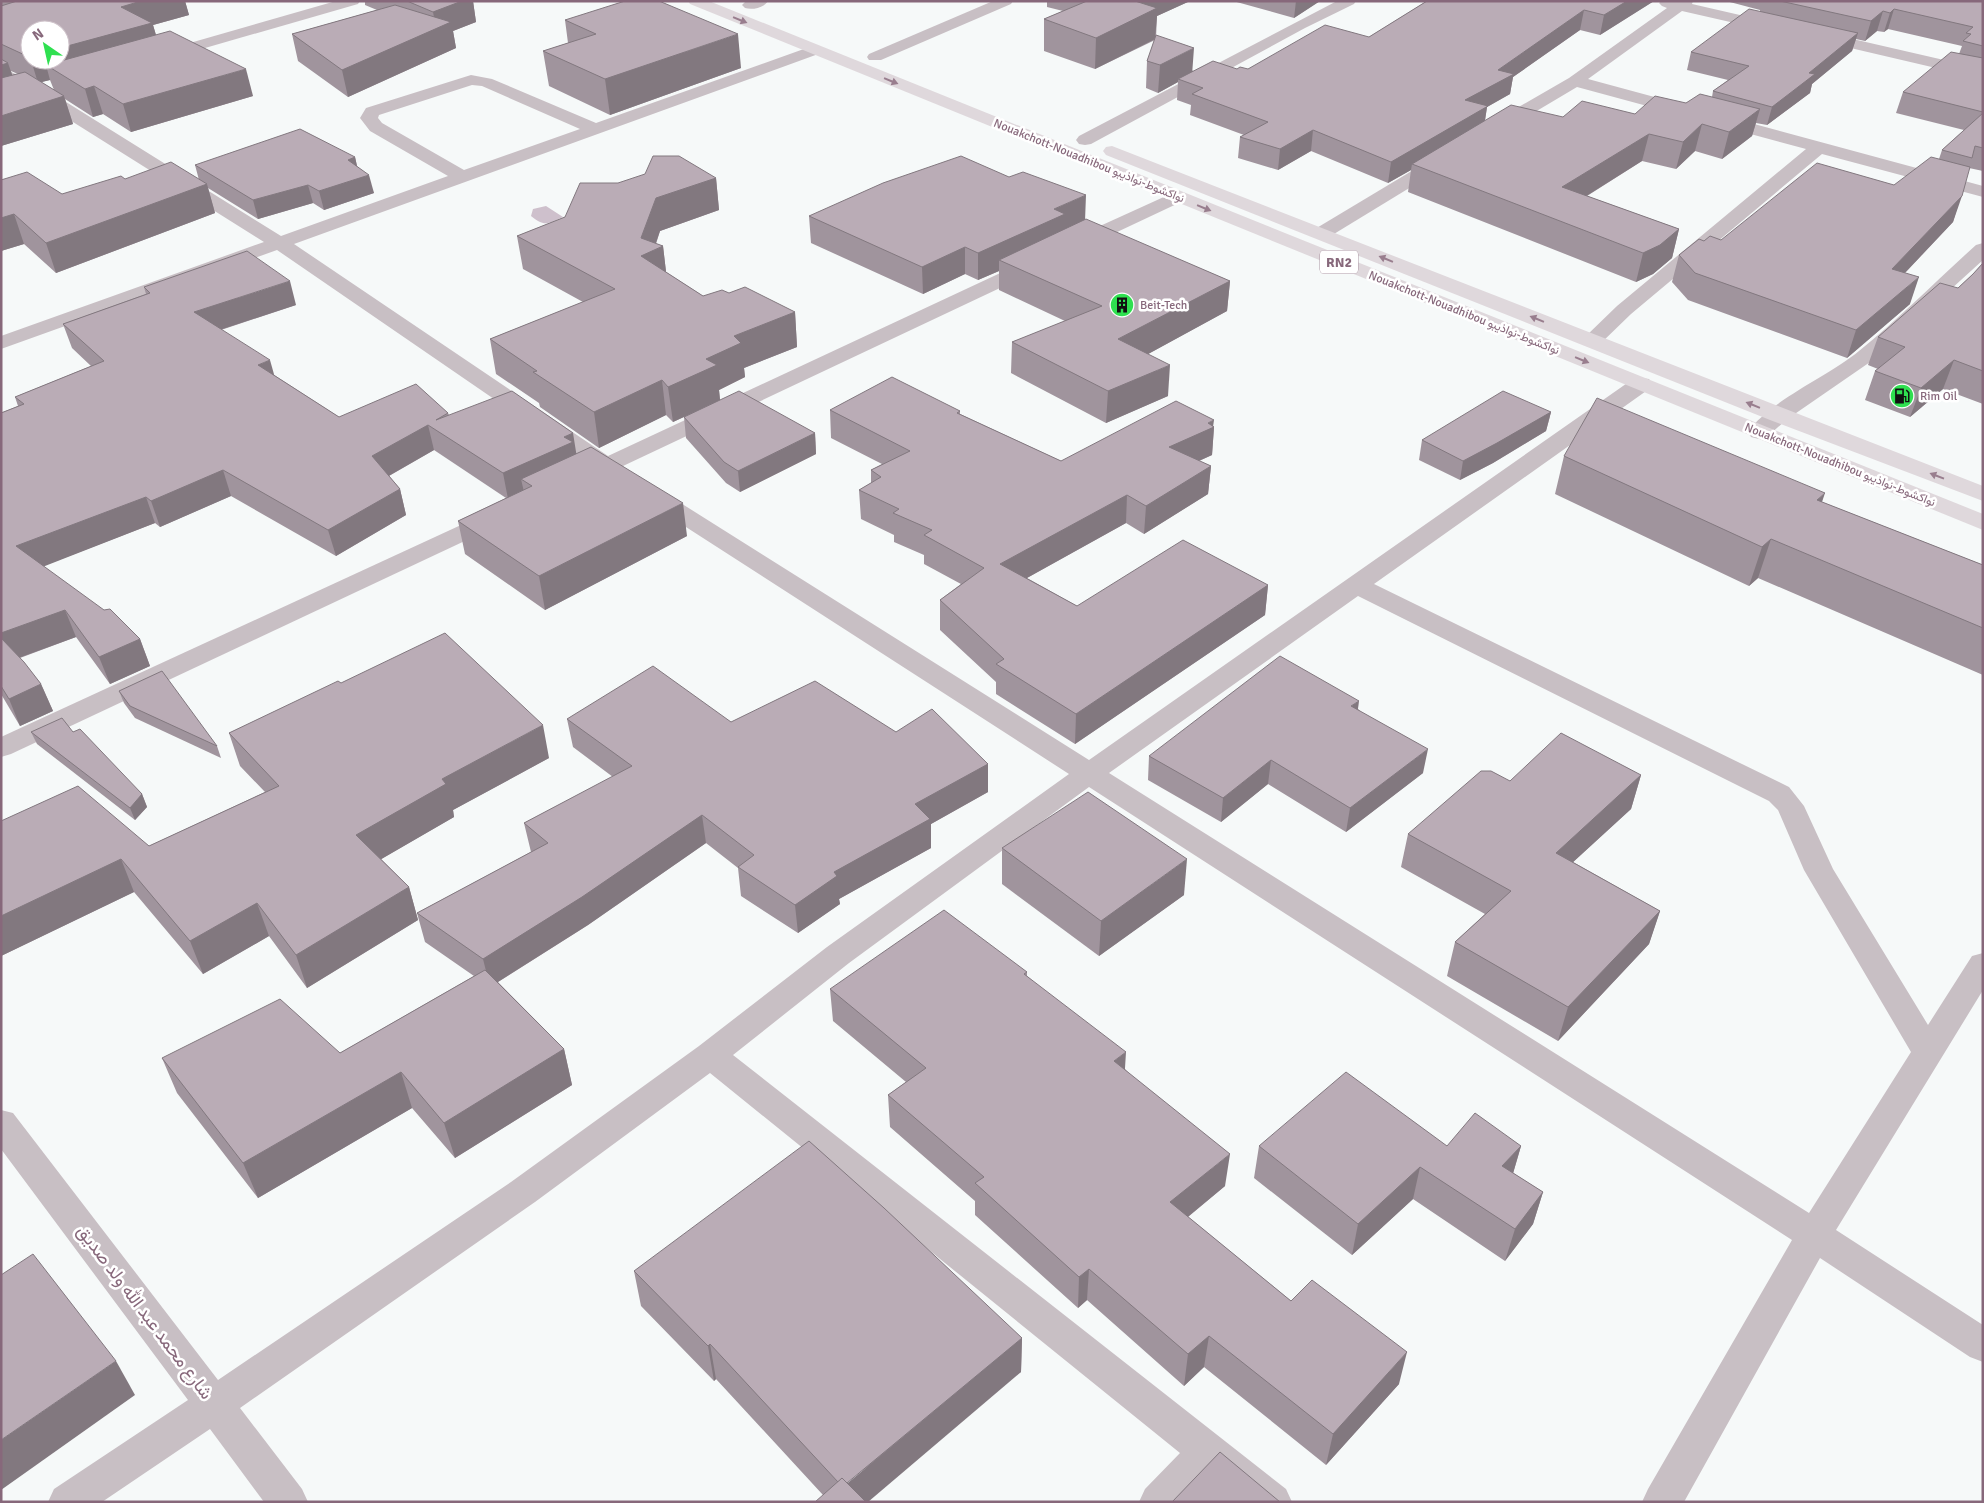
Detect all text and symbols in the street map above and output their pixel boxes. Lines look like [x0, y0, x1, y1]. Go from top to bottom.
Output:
one-way arrow [733, 16, 748, 24]
north arrow [20, 20, 70, 70]
text: N [29, 25, 47, 44]
one-way arrow [884, 77, 899, 85]
street label: Nouakchott-Nouadhibou نواكشوط-نواذيبو [991, 116, 1187, 206]
one-way arrow [1196, 205, 1211, 212]
road number: RN2 [1320, 250, 1358, 274]
one-way arrow [1379, 254, 1393, 262]
street label: Nouakchott-Nouadhibou نواكشوط-نواذيبو [1366, 268, 1562, 358]
building icon: Beit-Tech [1109, 292, 1135, 318]
place label: Beit-Tech [1140, 298, 1187, 313]
one-way arrow [1529, 315, 1544, 323]
one-way arrow [1575, 356, 1590, 364]
fuel station icon: Rim Oil [1889, 383, 1915, 409]
place label: Rim Oil [1920, 389, 1958, 404]
one-way arrow [1746, 401, 1760, 409]
street label: Nouakchott-Nouadhibou نواكشوط-نواذيبو [1742, 420, 1938, 510]
one-way arrow [1930, 472, 1944, 480]
street label: شارع محمد عبد الله ولد صديق [71, 1221, 218, 1404]

